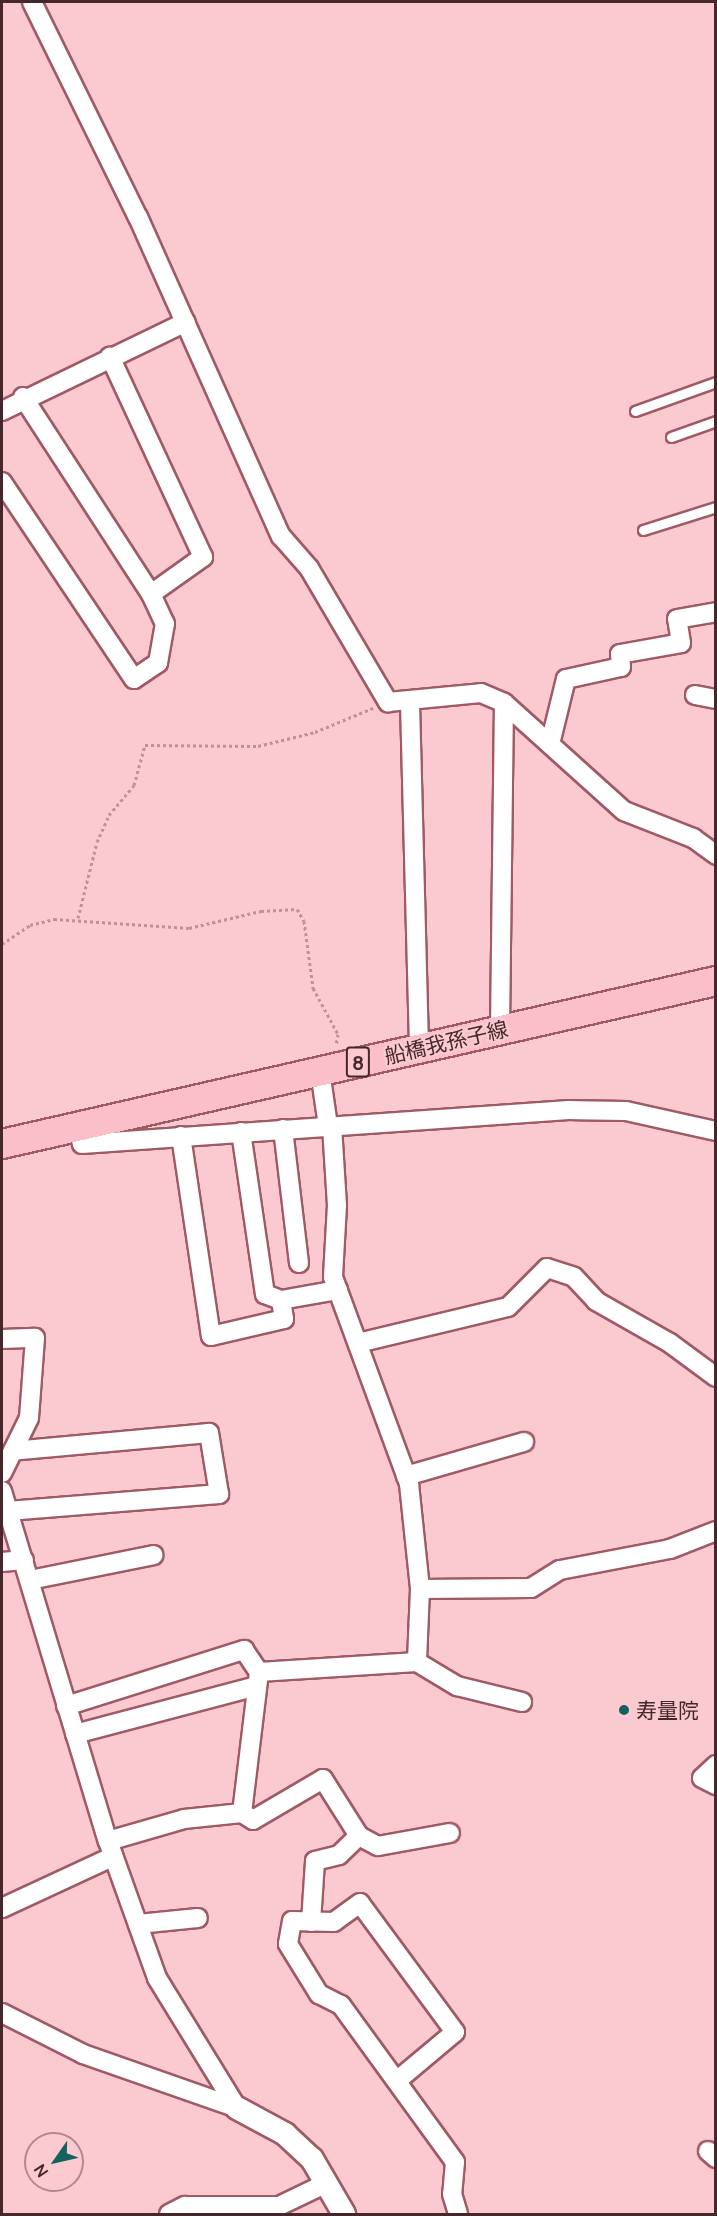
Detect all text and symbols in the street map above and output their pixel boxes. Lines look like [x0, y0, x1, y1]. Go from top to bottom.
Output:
street label: 船橋我孫子線 [382, 1016, 510, 1068]
road number: 8 [344, 1045, 372, 1079]
place label: 寿量院 [636, 1697, 699, 1723]
marker: 寿量院 [617, 1703, 631, 1717]
north arrow [24, 2132, 84, 2192]
text: N [28, 2160, 53, 2182]

